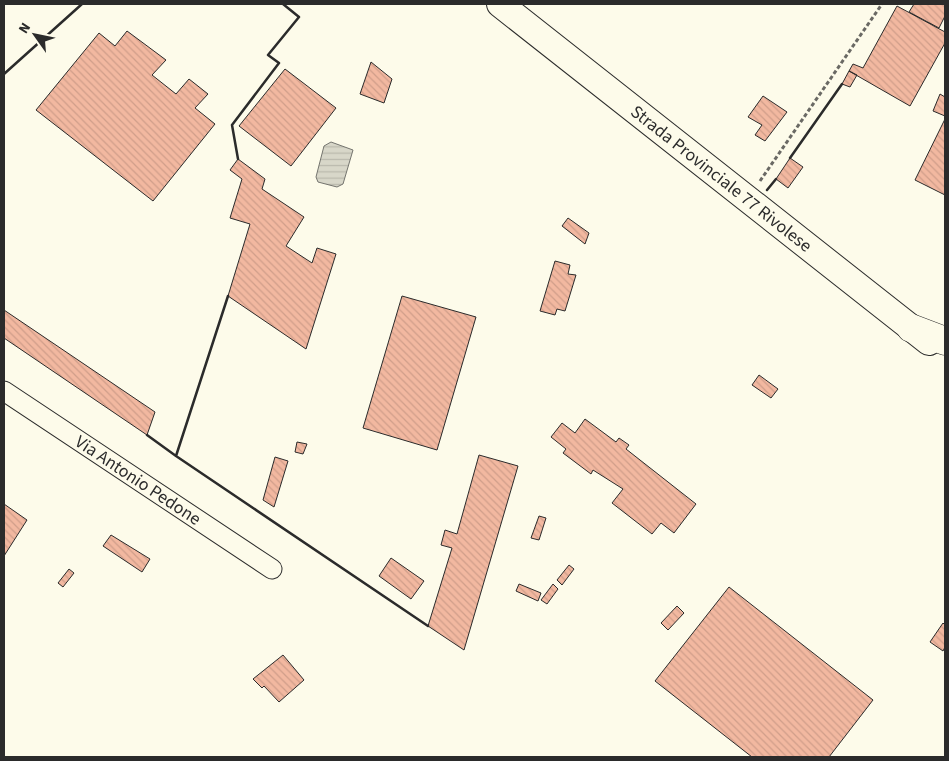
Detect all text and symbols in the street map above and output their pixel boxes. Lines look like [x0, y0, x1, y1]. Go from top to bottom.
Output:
north arrow [10, 10, 60, 60]
text: N [14, 19, 36, 38]
street label: Strada Provinciale 77 Rivolese [625, 99, 818, 258]
street label: Via Antonio Pedone [70, 429, 206, 531]

